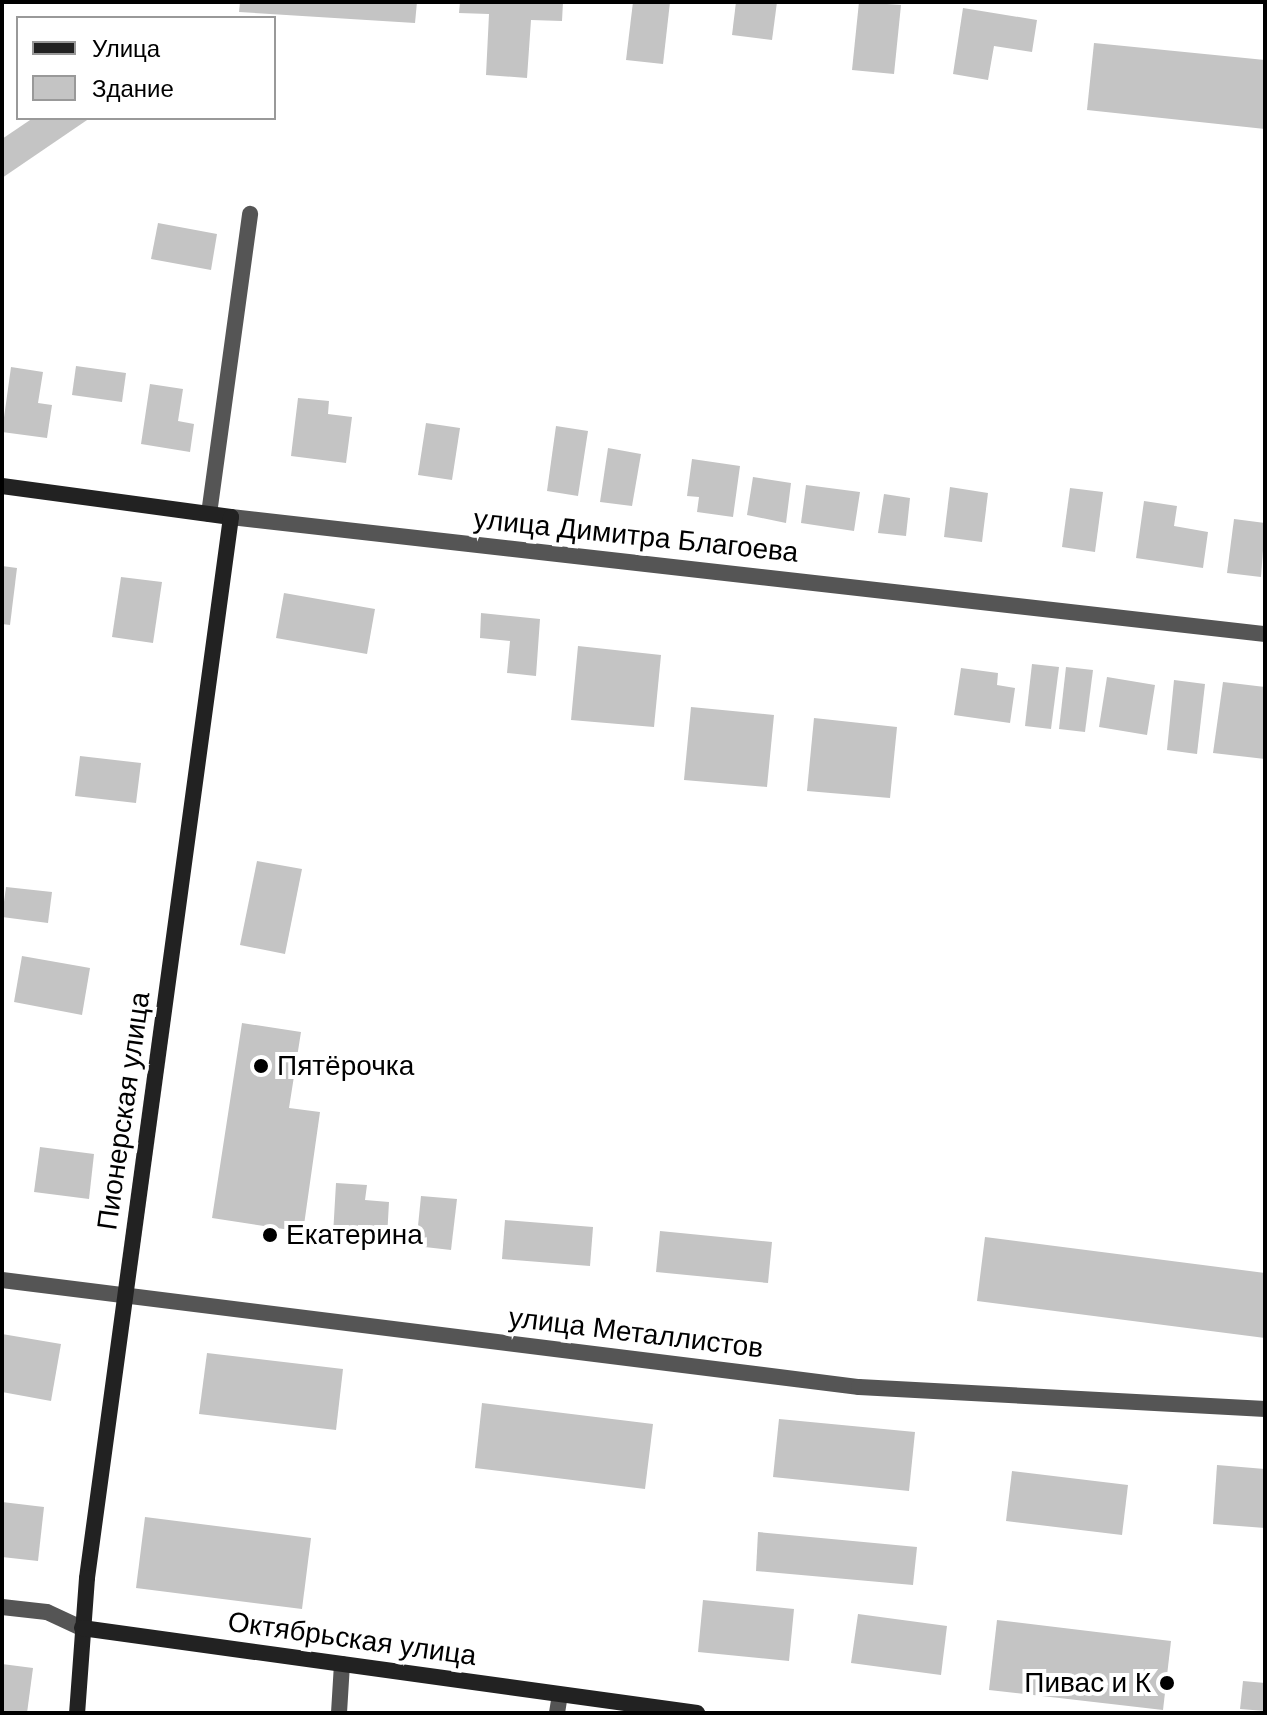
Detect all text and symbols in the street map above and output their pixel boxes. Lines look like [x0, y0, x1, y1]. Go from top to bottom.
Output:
legend [16, 16, 276, 120]
text: Улица [92, 33, 160, 64]
text: Здание [92, 73, 174, 104]
street label: улица Димитра Благоева [472, 502, 800, 570]
street label: Пионерская улица [91, 990, 157, 1232]
place label: Пятёрочка [277, 1049, 414, 1083]
marker: Пятёрочка [252, 1057, 270, 1075]
place label: Екатерина [286, 1218, 423, 1252]
marker: Екатерина [261, 1226, 279, 1244]
street label: улица Металлистов [507, 1301, 765, 1365]
street label: Октябрьская улица [226, 1605, 478, 1673]
place label: Пивас и К [1024, 1666, 1151, 1700]
marker: Пивас и К [1158, 1674, 1176, 1692]

